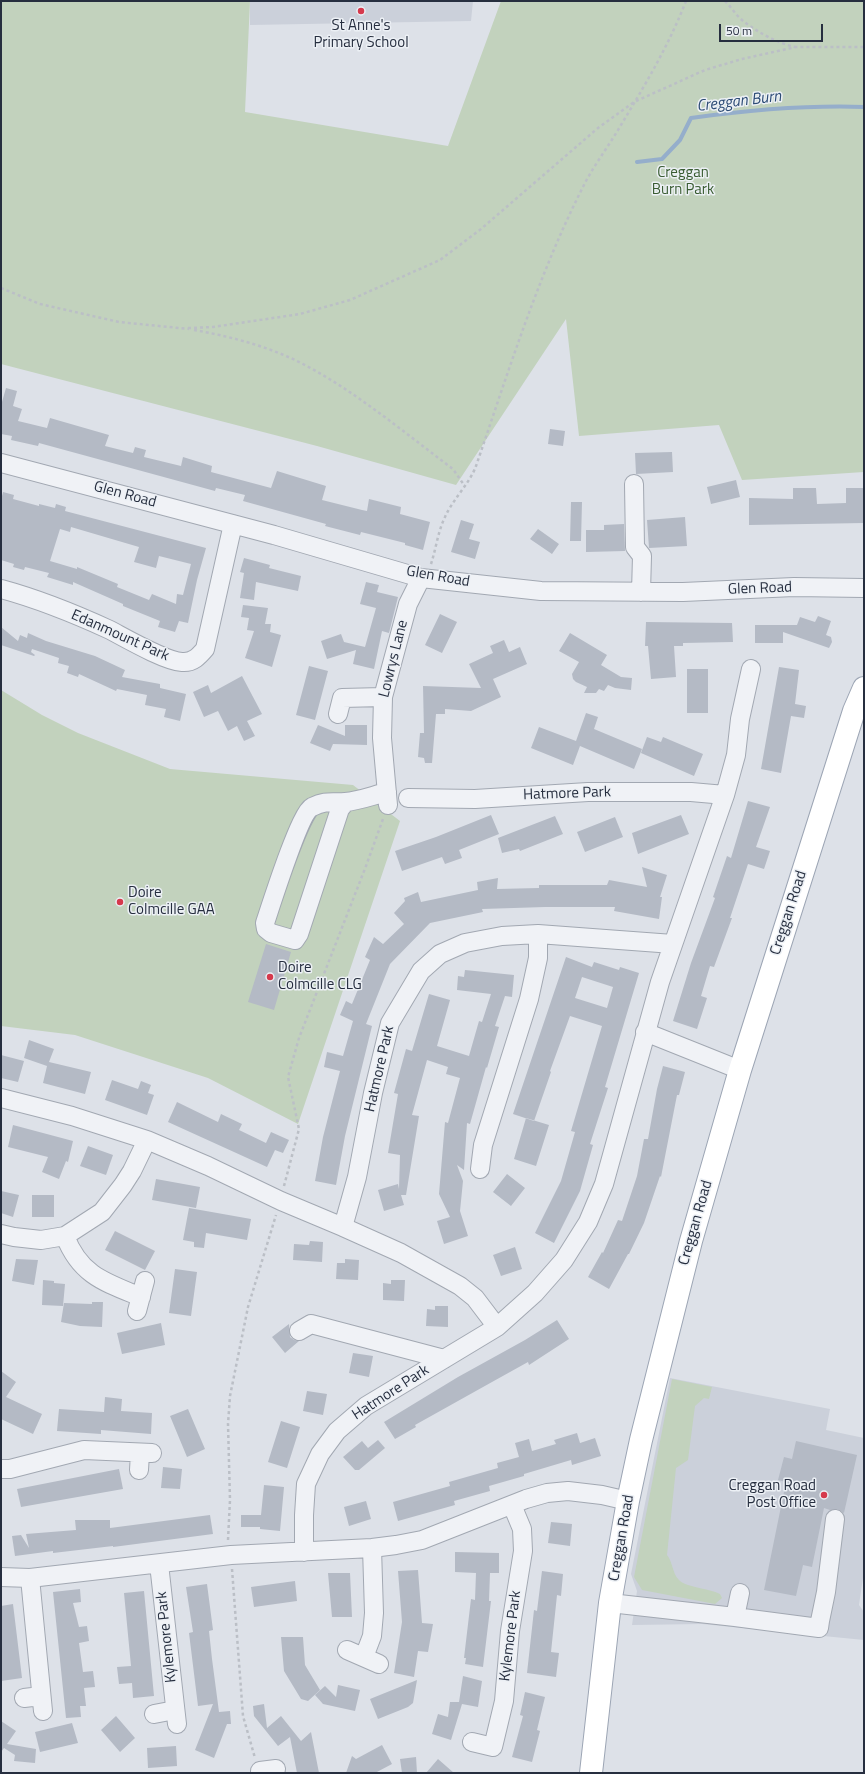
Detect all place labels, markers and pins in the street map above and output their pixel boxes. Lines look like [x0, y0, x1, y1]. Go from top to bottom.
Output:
marker: St Anne's Primary School [356, 6, 366, 16]
place label: St Anne's Primary School [313, 17, 409, 52]
place label: Doire Colmcille GAA [128, 884, 215, 919]
marker: Doire Colmcille GAA [115, 897, 125, 907]
place label: Doire Colmcille CLG [278, 959, 362, 994]
marker: Doire Colmcille CLG [265, 972, 275, 982]
place label: Creggan Road Post Office [729, 1477, 816, 1512]
marker: Creggan Road Post Office [819, 1490, 829, 1500]

